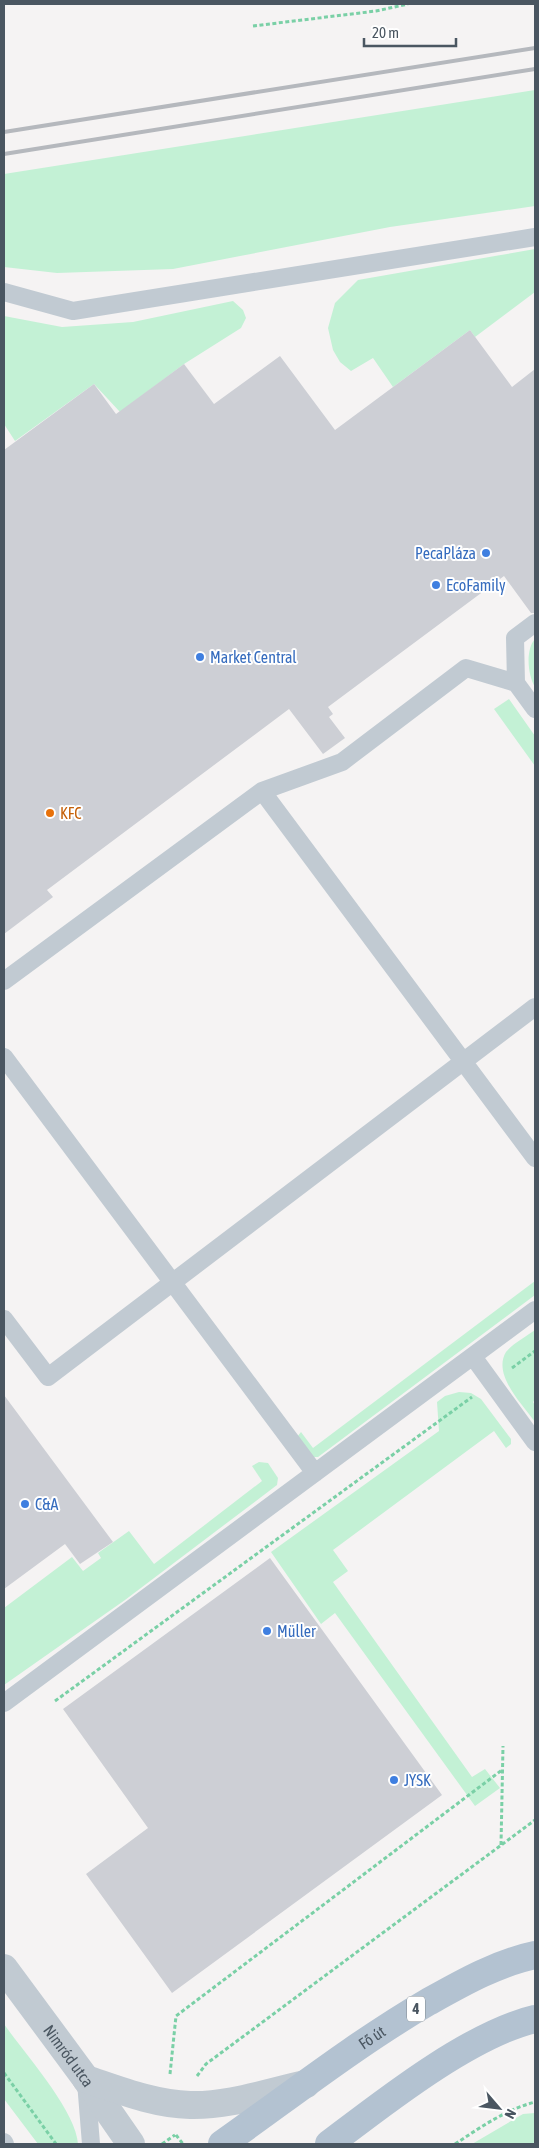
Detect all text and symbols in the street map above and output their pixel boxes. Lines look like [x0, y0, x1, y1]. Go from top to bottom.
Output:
scale bar [364, 15, 456, 47]
text: 20 m [372, 24, 399, 41]
place label: PecaPláza [415, 544, 476, 562]
marker: PecaPláza [480, 547, 492, 559]
place label: EcoFamily [446, 576, 506, 595]
marker: EcoFamily [430, 579, 442, 591]
place label: Market Central [210, 648, 297, 666]
marker: Market Central [194, 651, 206, 663]
place label: KFC [60, 804, 82, 822]
marker: KFC [44, 807, 56, 819]
place label: C&A [35, 1495, 59, 1513]
marker: C&A [19, 1498, 31, 1510]
place label: Müller [277, 1622, 316, 1640]
marker: Müller [261, 1625, 273, 1637]
place label: JYSK [404, 1771, 431, 1789]
marker: JYSK [388, 1774, 400, 1786]
road number: 4 [407, 1996, 425, 2022]
street label: Nimród utca [40, 2021, 97, 2090]
street label: Fő út [355, 2022, 389, 2053]
north arrow [474, 2083, 524, 2133]
text: N [501, 2107, 519, 2122]

